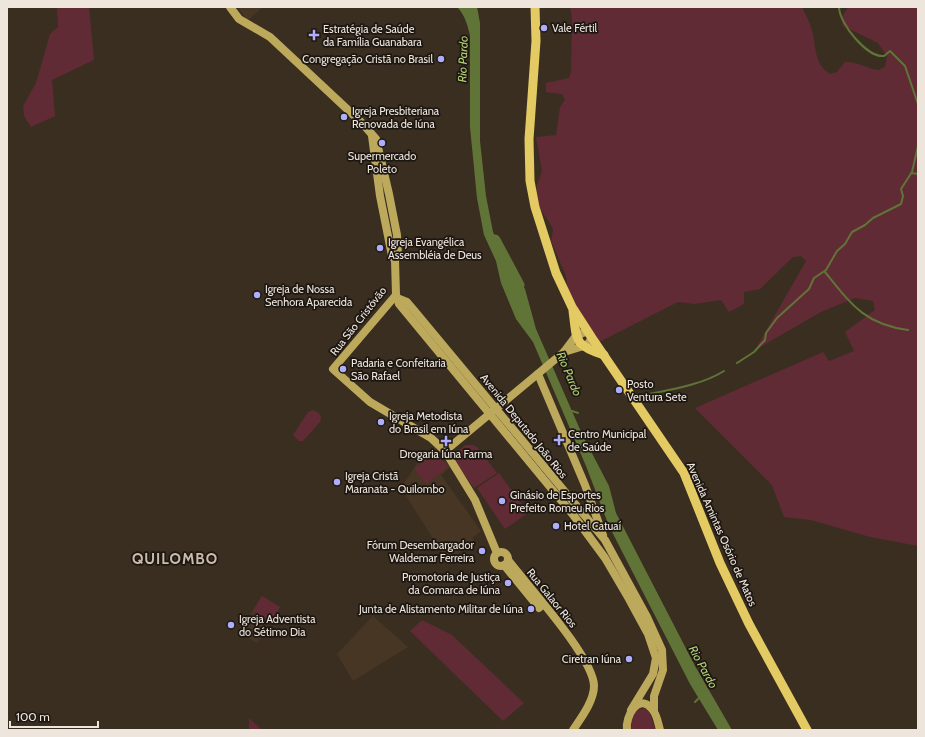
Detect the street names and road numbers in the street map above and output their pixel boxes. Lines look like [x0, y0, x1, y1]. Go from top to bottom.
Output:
street label: Rua São Cristóvão [327, 284, 389, 358]
street label: Avenida Deputado João Rios [477, 371, 571, 482]
street label: Avenida Amintas Osório de Matos [684, 460, 760, 609]
street label: Rua Galaor Rios [524, 566, 580, 631]

